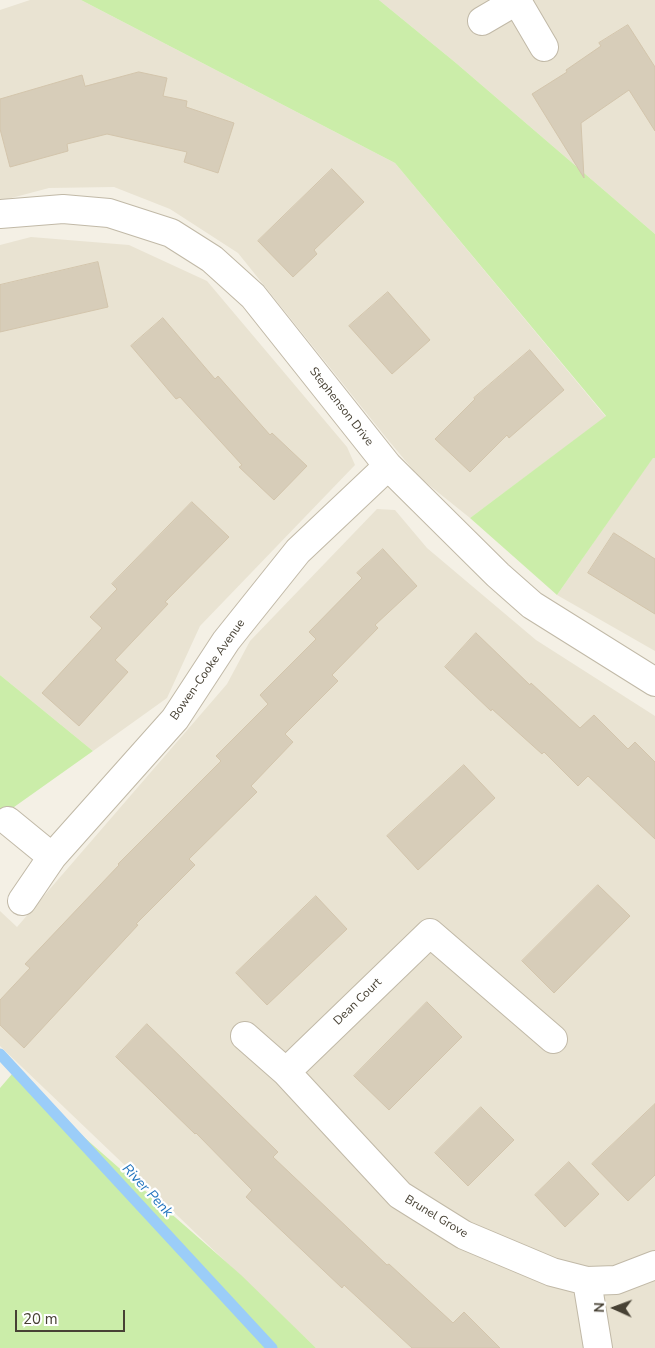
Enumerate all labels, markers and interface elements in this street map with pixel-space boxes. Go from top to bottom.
street label: Stephenson Drive [306,365,376,449]
street label: Bowen-Cooke Avenue [168,617,248,723]
street label: Dean Court [331,975,385,1029]
water label: River Penk [118,1161,176,1221]
street label: Brunel Grove [402,1193,470,1241]
north arrow [590,1283,640,1333]
scale bar [18,1300,128,1332]
text: N [590,1302,609,1313]
text: 20 m [23,1309,58,1329]

